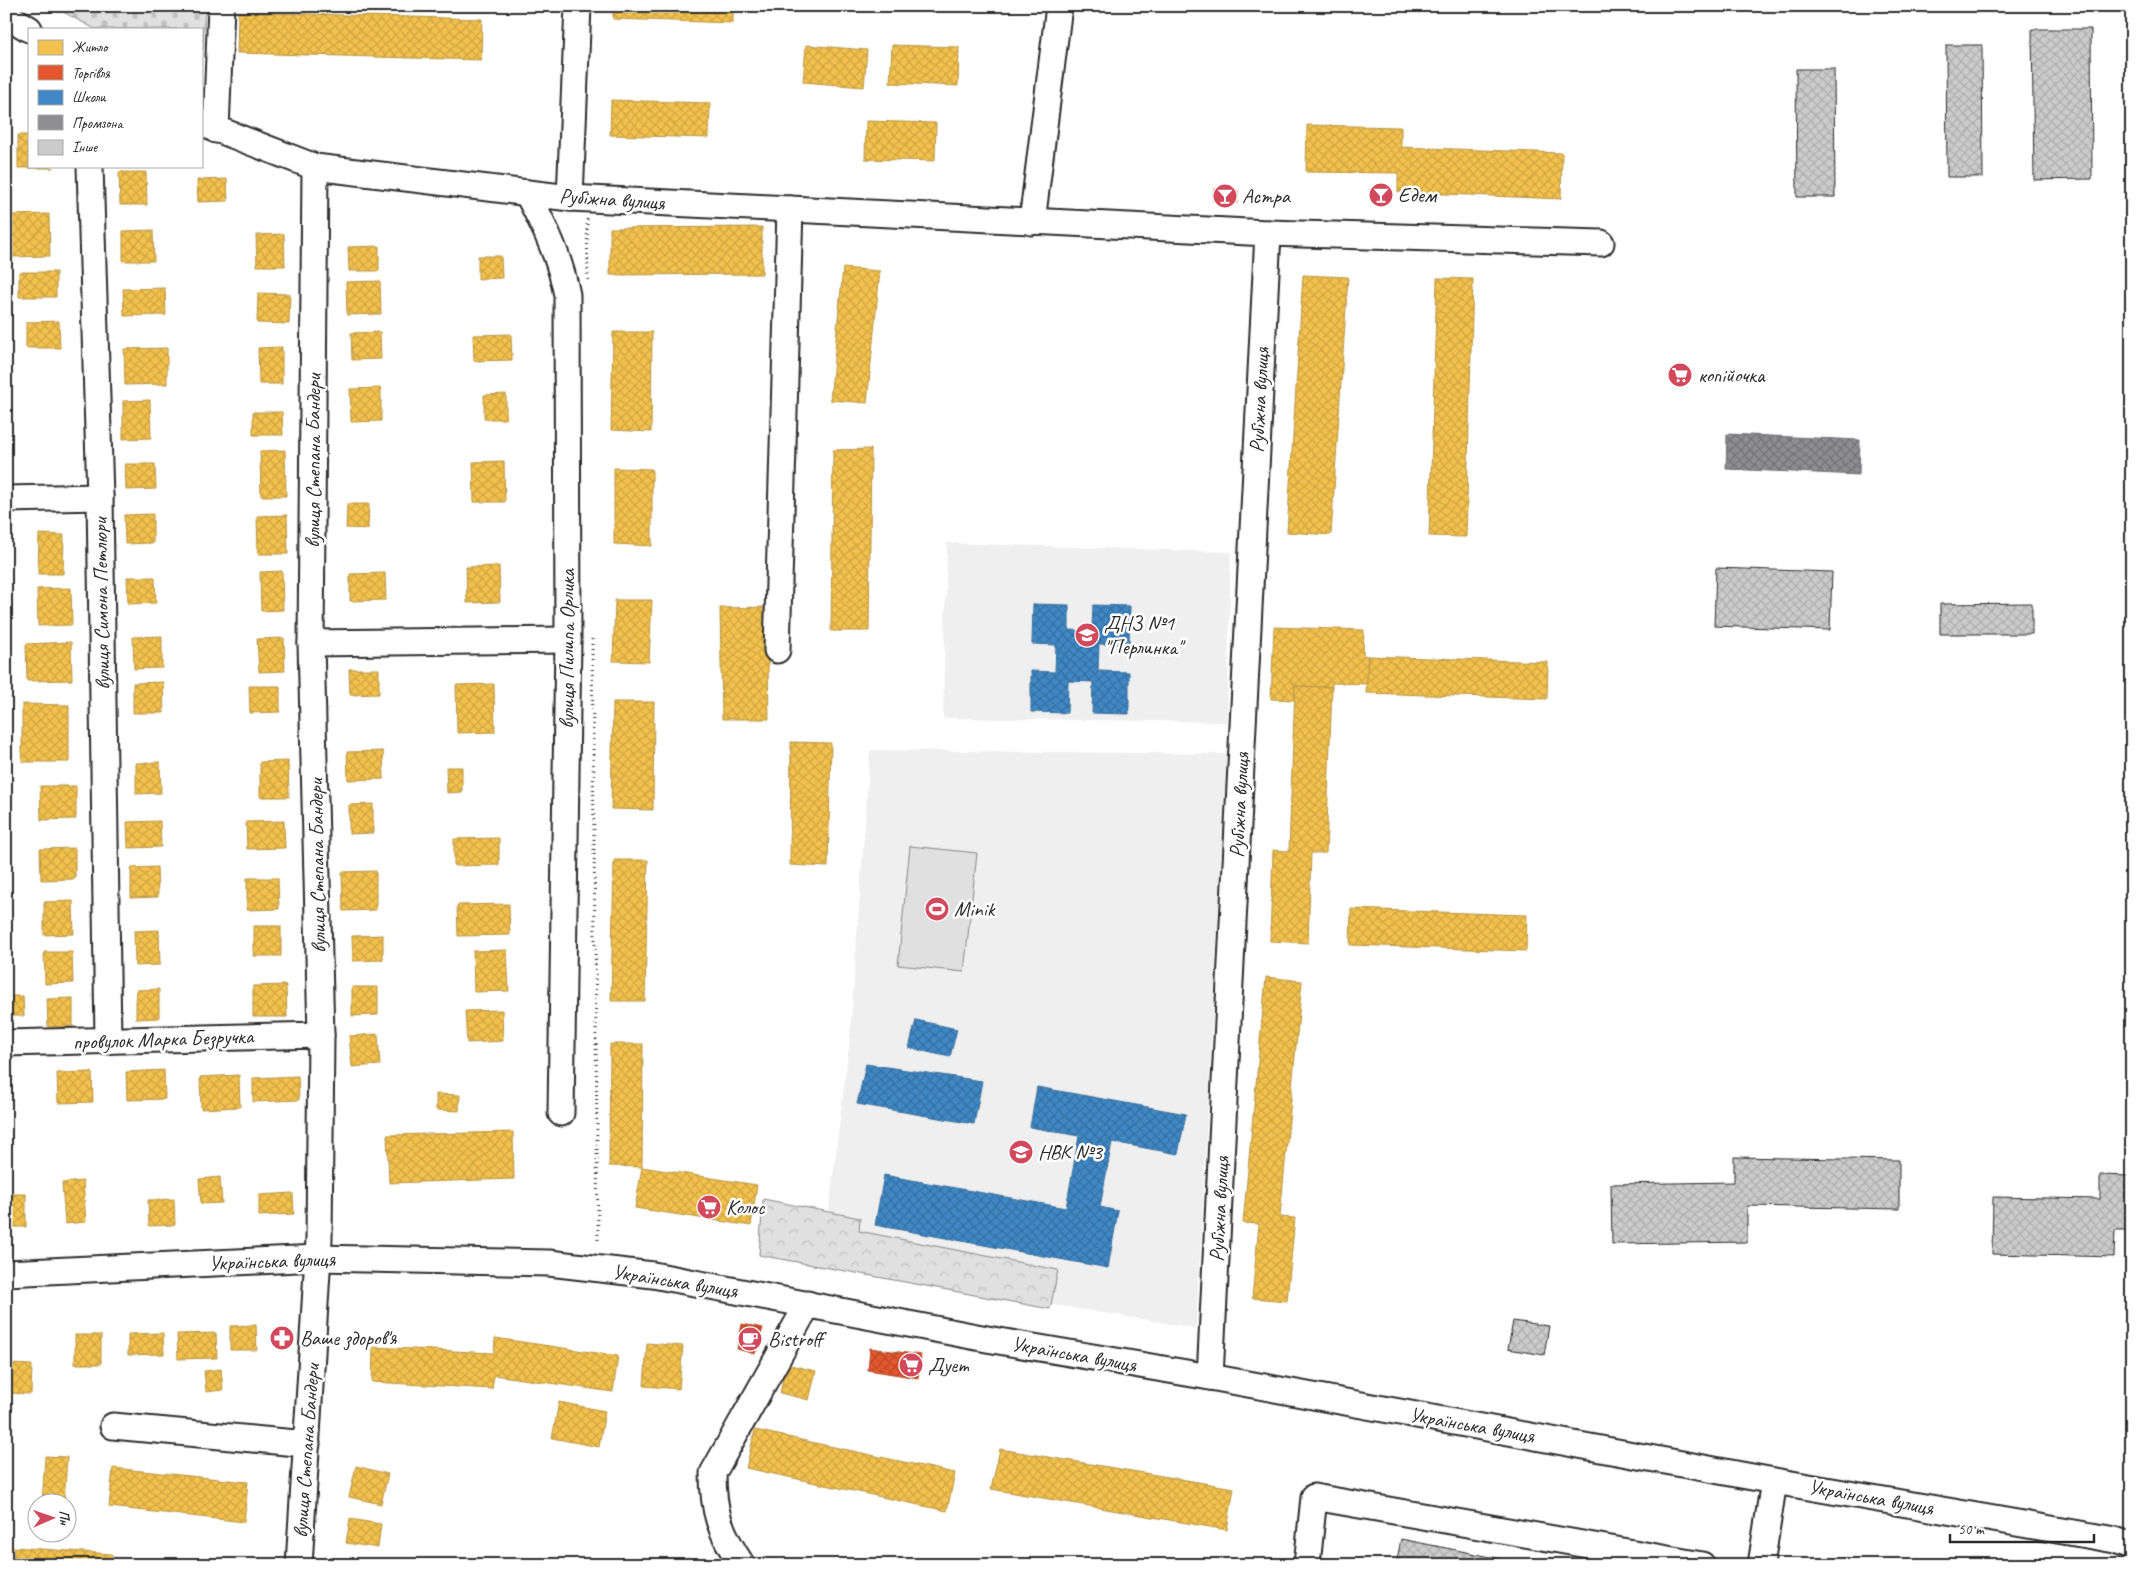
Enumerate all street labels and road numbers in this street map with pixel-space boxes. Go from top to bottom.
street label: Рубіжна вулиця [558,182,667,216]
street label: Рубіжна вулиця [1243,345,1275,453]
street label: вулиця Степана Бандери [300,371,326,548]
street label: вулиця Симона Петлюри [86,515,115,690]
street label: вулиця Пилипа Орлика [554,568,580,729]
street label: Рубіжна вулиця [1223,750,1255,858]
street label: вулиця Степана Бандери [302,776,332,953]
street label: провулок Марка Безручка [72,1023,255,1055]
street label: Рубіжна вулиця [1203,1154,1235,1262]
street label: Українська вулиця [208,1246,337,1276]
street label: Українська вулиця [611,1258,741,1304]
street label: Українська вулиця [1010,1330,1140,1378]
street label: вулиця Степана Бандери [287,1361,325,1539]
street label: Українська вулиця [1408,1401,1538,1449]
street label: Українська вулиця [1807,1473,1937,1521]

